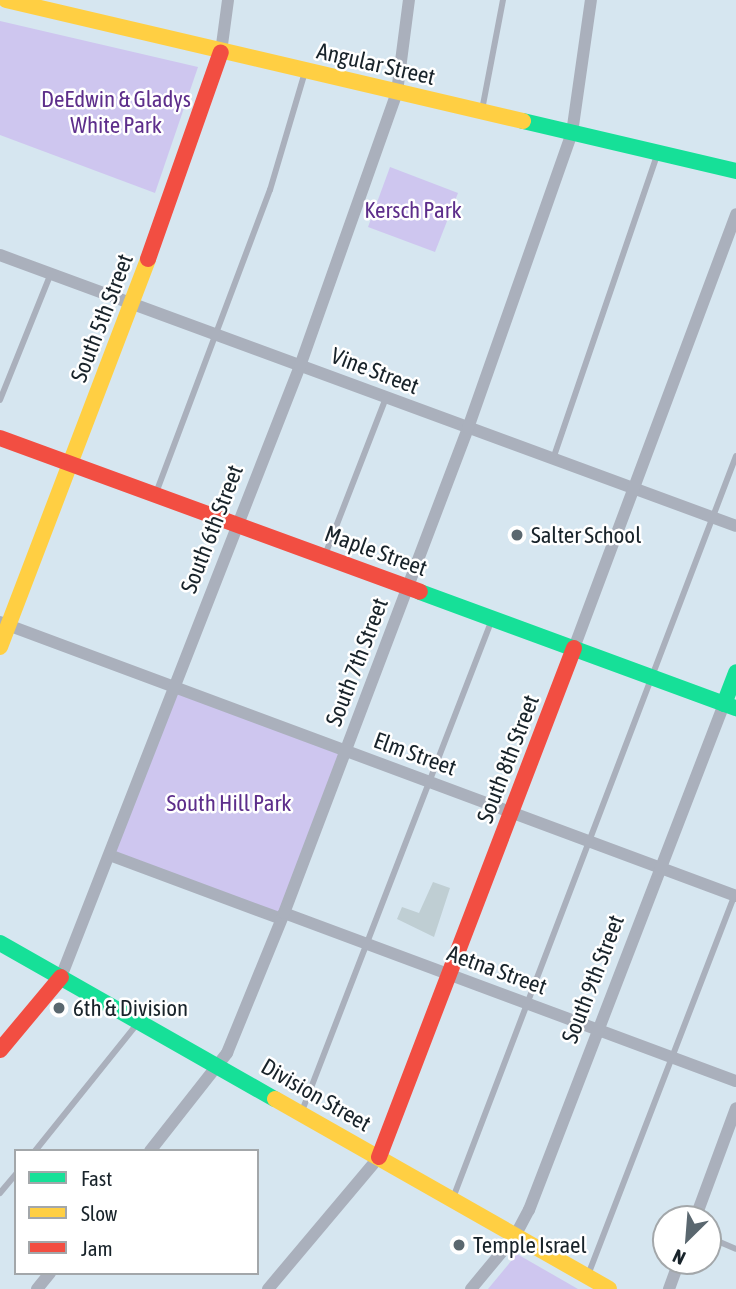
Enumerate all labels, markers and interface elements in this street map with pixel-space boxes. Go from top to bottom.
street label: Angular Street [314,37,438,91]
park label: DeEdwin & Gladys White Park [41,85,191,139]
park label: Kersch Park [364,196,462,224]
street label: South 5th Street [65,250,139,386]
street label: Vine Street [327,342,423,400]
street label: South 6th Street [175,461,249,597]
street label: Maple Street [321,520,431,582]
place label: Salter School [531,521,641,549]
marker: Salter School [509,527,525,543]
street label: South 7th Street [320,594,394,730]
street label: South 8th Street [471,691,545,827]
street label: Elm Street [370,726,460,782]
park label: South Hill Park [167,789,291,817]
street label: South 9th Street [556,911,630,1047]
street label: Aetna Street [444,939,550,1001]
place label: 6th & Division [73,994,188,1022]
marker: 6th & Division [51,1000,67,1016]
street label: Division Street [256,1053,376,1137]
legend [14,1149,259,1275]
text: Fast [81,1166,112,1190]
text: Slow [81,1201,117,1225]
north arrow [652,1205,722,1275]
place label: Temple Israel [473,1231,587,1259]
text: Jam [81,1236,113,1260]
marker: Temple Israel [451,1237,467,1253]
text: N [669,1245,689,1270]

